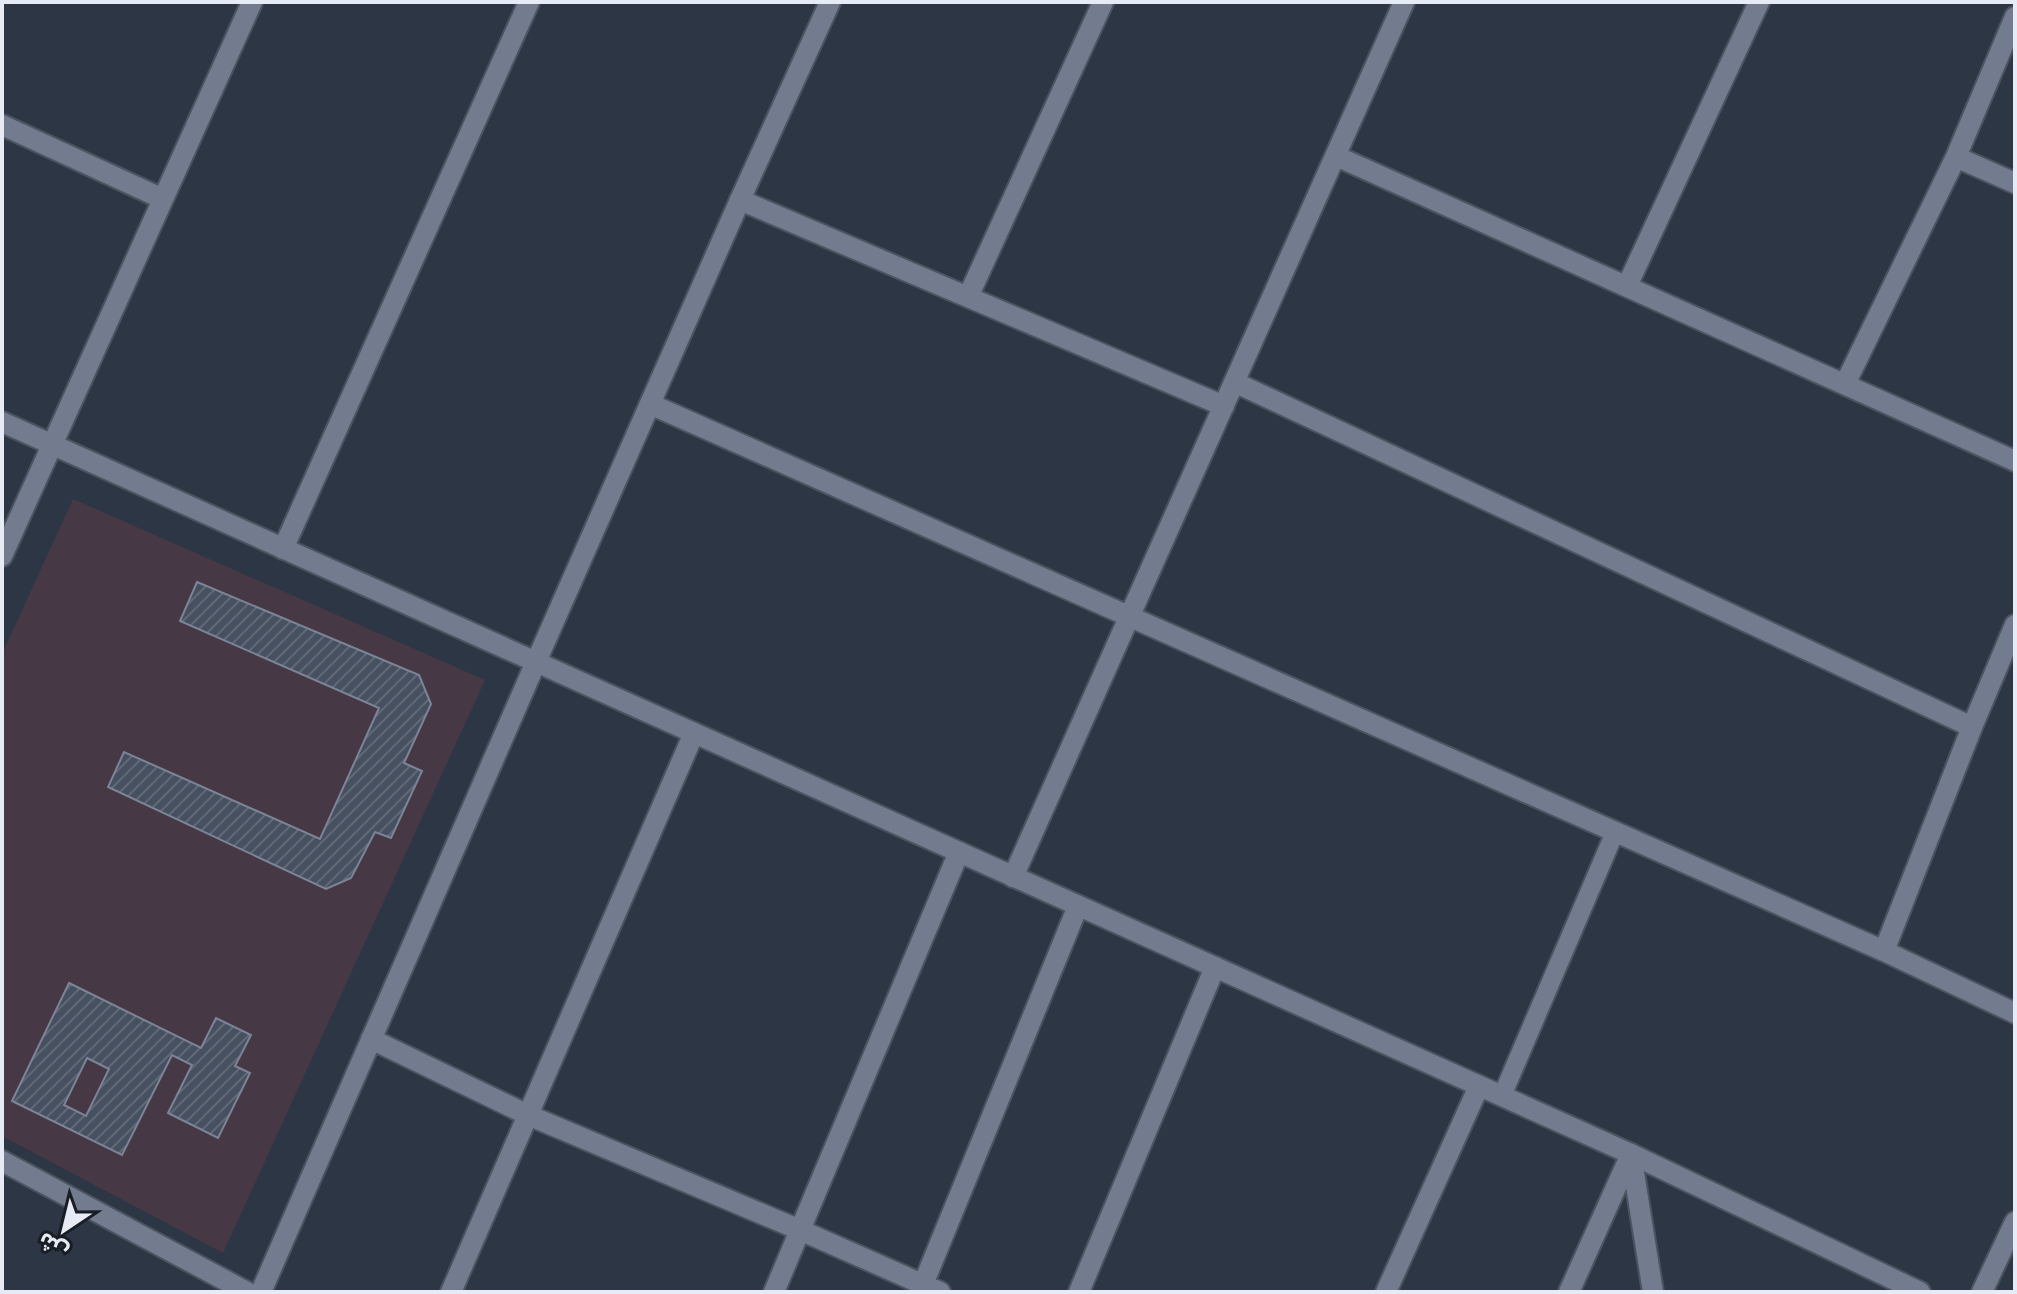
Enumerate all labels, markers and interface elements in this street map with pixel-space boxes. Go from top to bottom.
north arrow [24,1190,104,1270]
text: ش [32,1226,73,1266]

